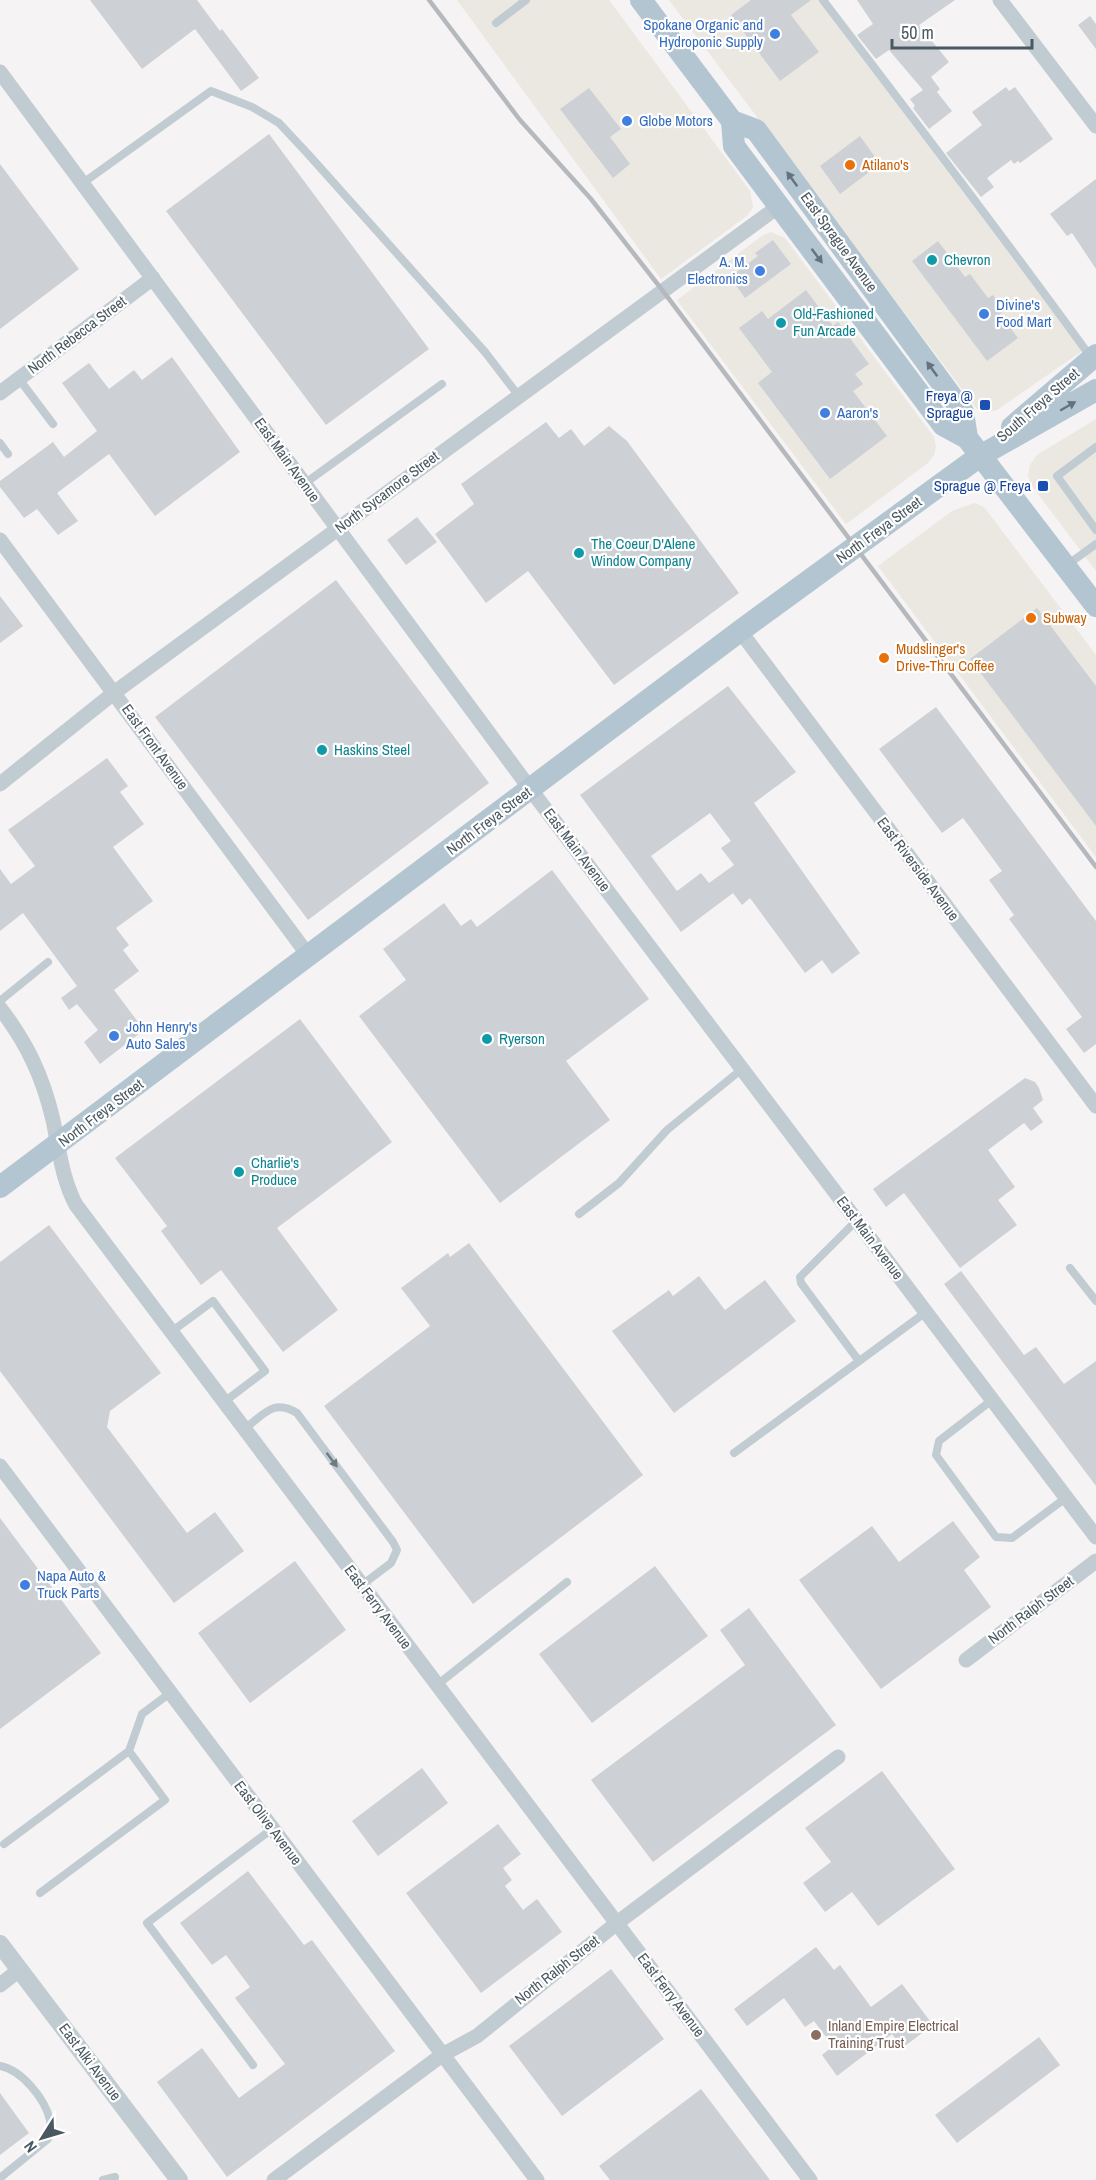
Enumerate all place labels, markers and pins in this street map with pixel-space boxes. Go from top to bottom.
place label: Spokane Organic and Hydroponic Supply [643,14,764,52]
marker: Spokane Organic and Hydroponic Supply [768,27,782,41]
place label: Globe Motors [639,110,713,131]
marker: Globe Motors [620,114,634,128]
place label: Atilano's [861,154,909,175]
marker: Atilano's [843,158,857,172]
place label: Chevron [944,249,991,270]
place label: A. M. Electronics [687,251,748,289]
marker: Chevron [925,253,939,267]
marker: A. M. Electronics [753,264,767,278]
place label: Divine's Food Mart [996,294,1052,332]
place label: Old-Fashioned Fun Arcade [793,303,874,341]
marker: Divine's Food Mart [977,307,991,321]
marker: Old-Fashioned Fun Arcade [774,316,788,330]
place label: Freya @ Sprague [926,385,973,423]
marker: Freya @ Sprague [978,398,992,412]
place label: Aaron's [836,402,878,423]
marker: Aaron's [818,406,832,420]
place label: Sprague @ Freya [934,475,1031,496]
marker: Sprague @ Freya [1036,479,1050,493]
place label: The Coeur D'Alene Window Company [591,533,695,571]
marker: The Coeur D'Alene Window Company [572,546,586,560]
place label: Subway [1043,607,1088,628]
marker: Subway [1024,611,1038,625]
place label: Mudslinger's Drive-Thru Coffee [896,638,994,676]
marker: Mudslinger's Drive-Thru Coffee [877,651,891,665]
place label: Haskins Steel [334,739,410,760]
marker: Haskins Steel [315,743,329,757]
place label: John Henry's Auto Sales [125,1016,197,1054]
place label: Ryerson [499,1028,545,1049]
marker: John Henry's Auto Sales [107,1029,121,1043]
marker: Ryerson [480,1032,494,1046]
place label: Charlie's Produce [251,1152,299,1190]
marker: Charlie's Produce [232,1165,246,1179]
place label: Napa Auto & Truck Parts [37,1565,107,1603]
marker: Napa Auto & Truck Parts [18,1578,32,1592]
place label: Inland Empire Electrical Training Trust [828,2015,959,2053]
marker: Inland Empire Electrical Training Trust [809,2028,823,2042]

